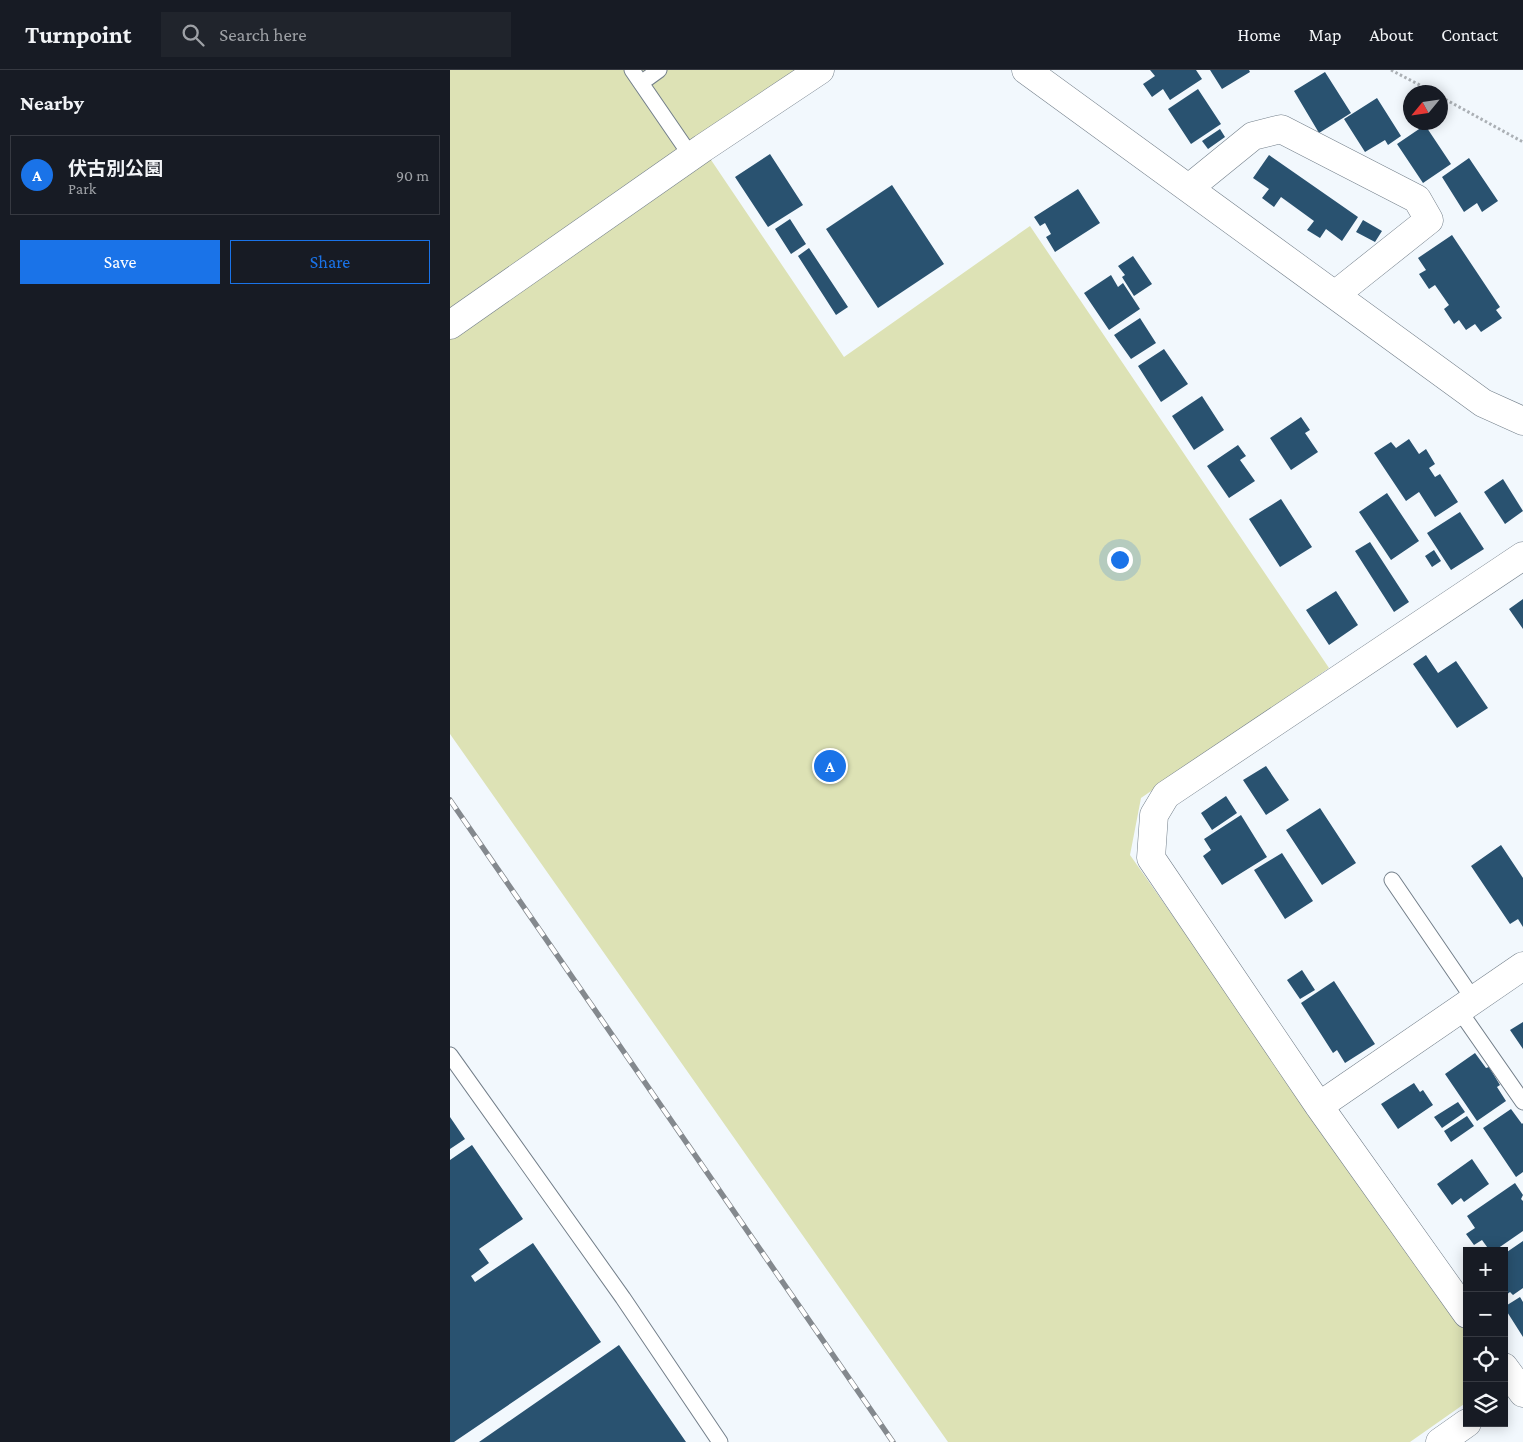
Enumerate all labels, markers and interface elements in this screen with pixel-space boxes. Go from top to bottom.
search box [161,12,511,57]
text: Turnpoint [25,21,131,48]
icon: search [179,21,207,49]
text: Search here [219,24,307,45]
text: Home [1238,25,1281,45]
text: Map [1309,25,1341,45]
text: About [1369,25,1413,45]
text: Contact [1441,25,1498,45]
north arrow [1403,85,1448,130]
text: Nearby [20,91,84,115]
text: 伏古別公園 [68,158,163,179]
text: A [32,167,42,184]
text: 90 m [396,167,429,184]
text: Park [68,180,96,197]
button: Save [20,240,220,284]
button: Share [230,240,430,284]
your location [1107,547,1133,573]
pin: A [814,747,846,785]
map controls [1463,1247,1508,1427]
button: + [1463,1247,1508,1292]
button: − [1463,1292,1508,1337]
button: locate [1463,1337,1508,1382]
button: layers [1463,1382,1508,1427]

